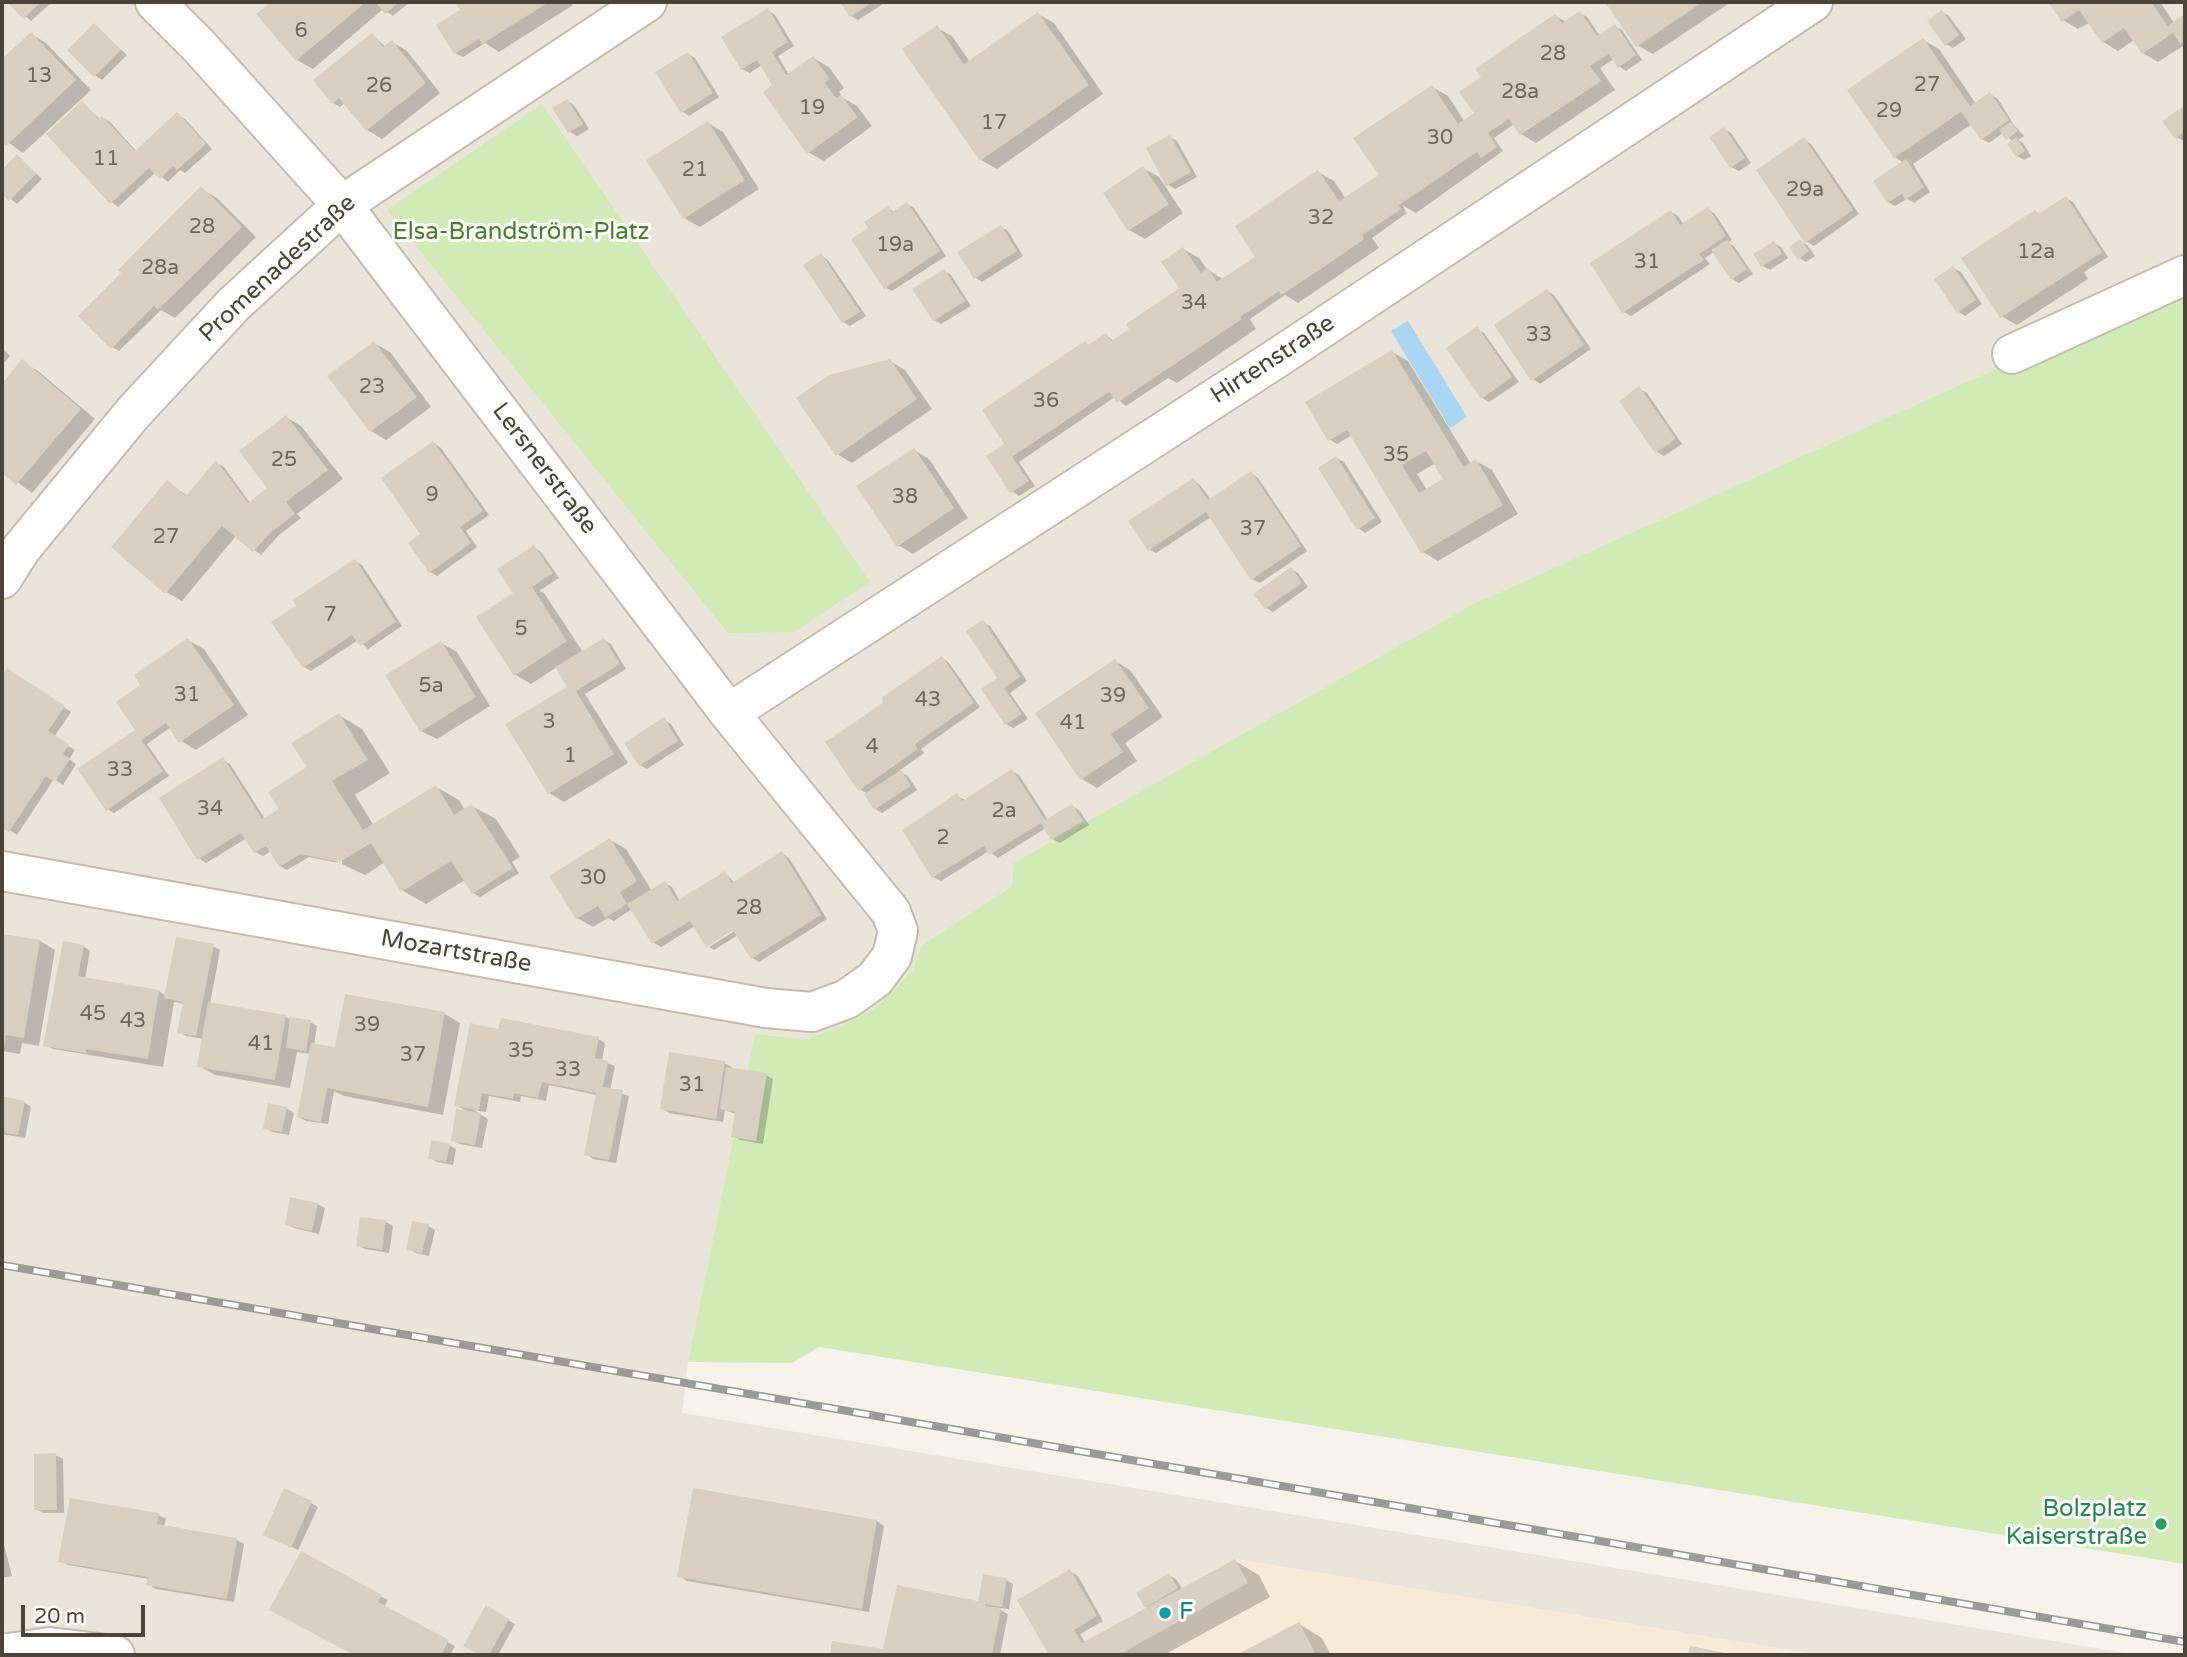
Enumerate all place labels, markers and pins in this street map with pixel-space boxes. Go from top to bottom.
place label: Bolzplatz Kaiserstraße [2006,1496,2147,1552]
marker: Bolzplatz Kaiserstraße [2153,1516,2169,1532]
place label: F [1179,1599,1194,1627]
marker: F [1157,1605,1173,1621]

